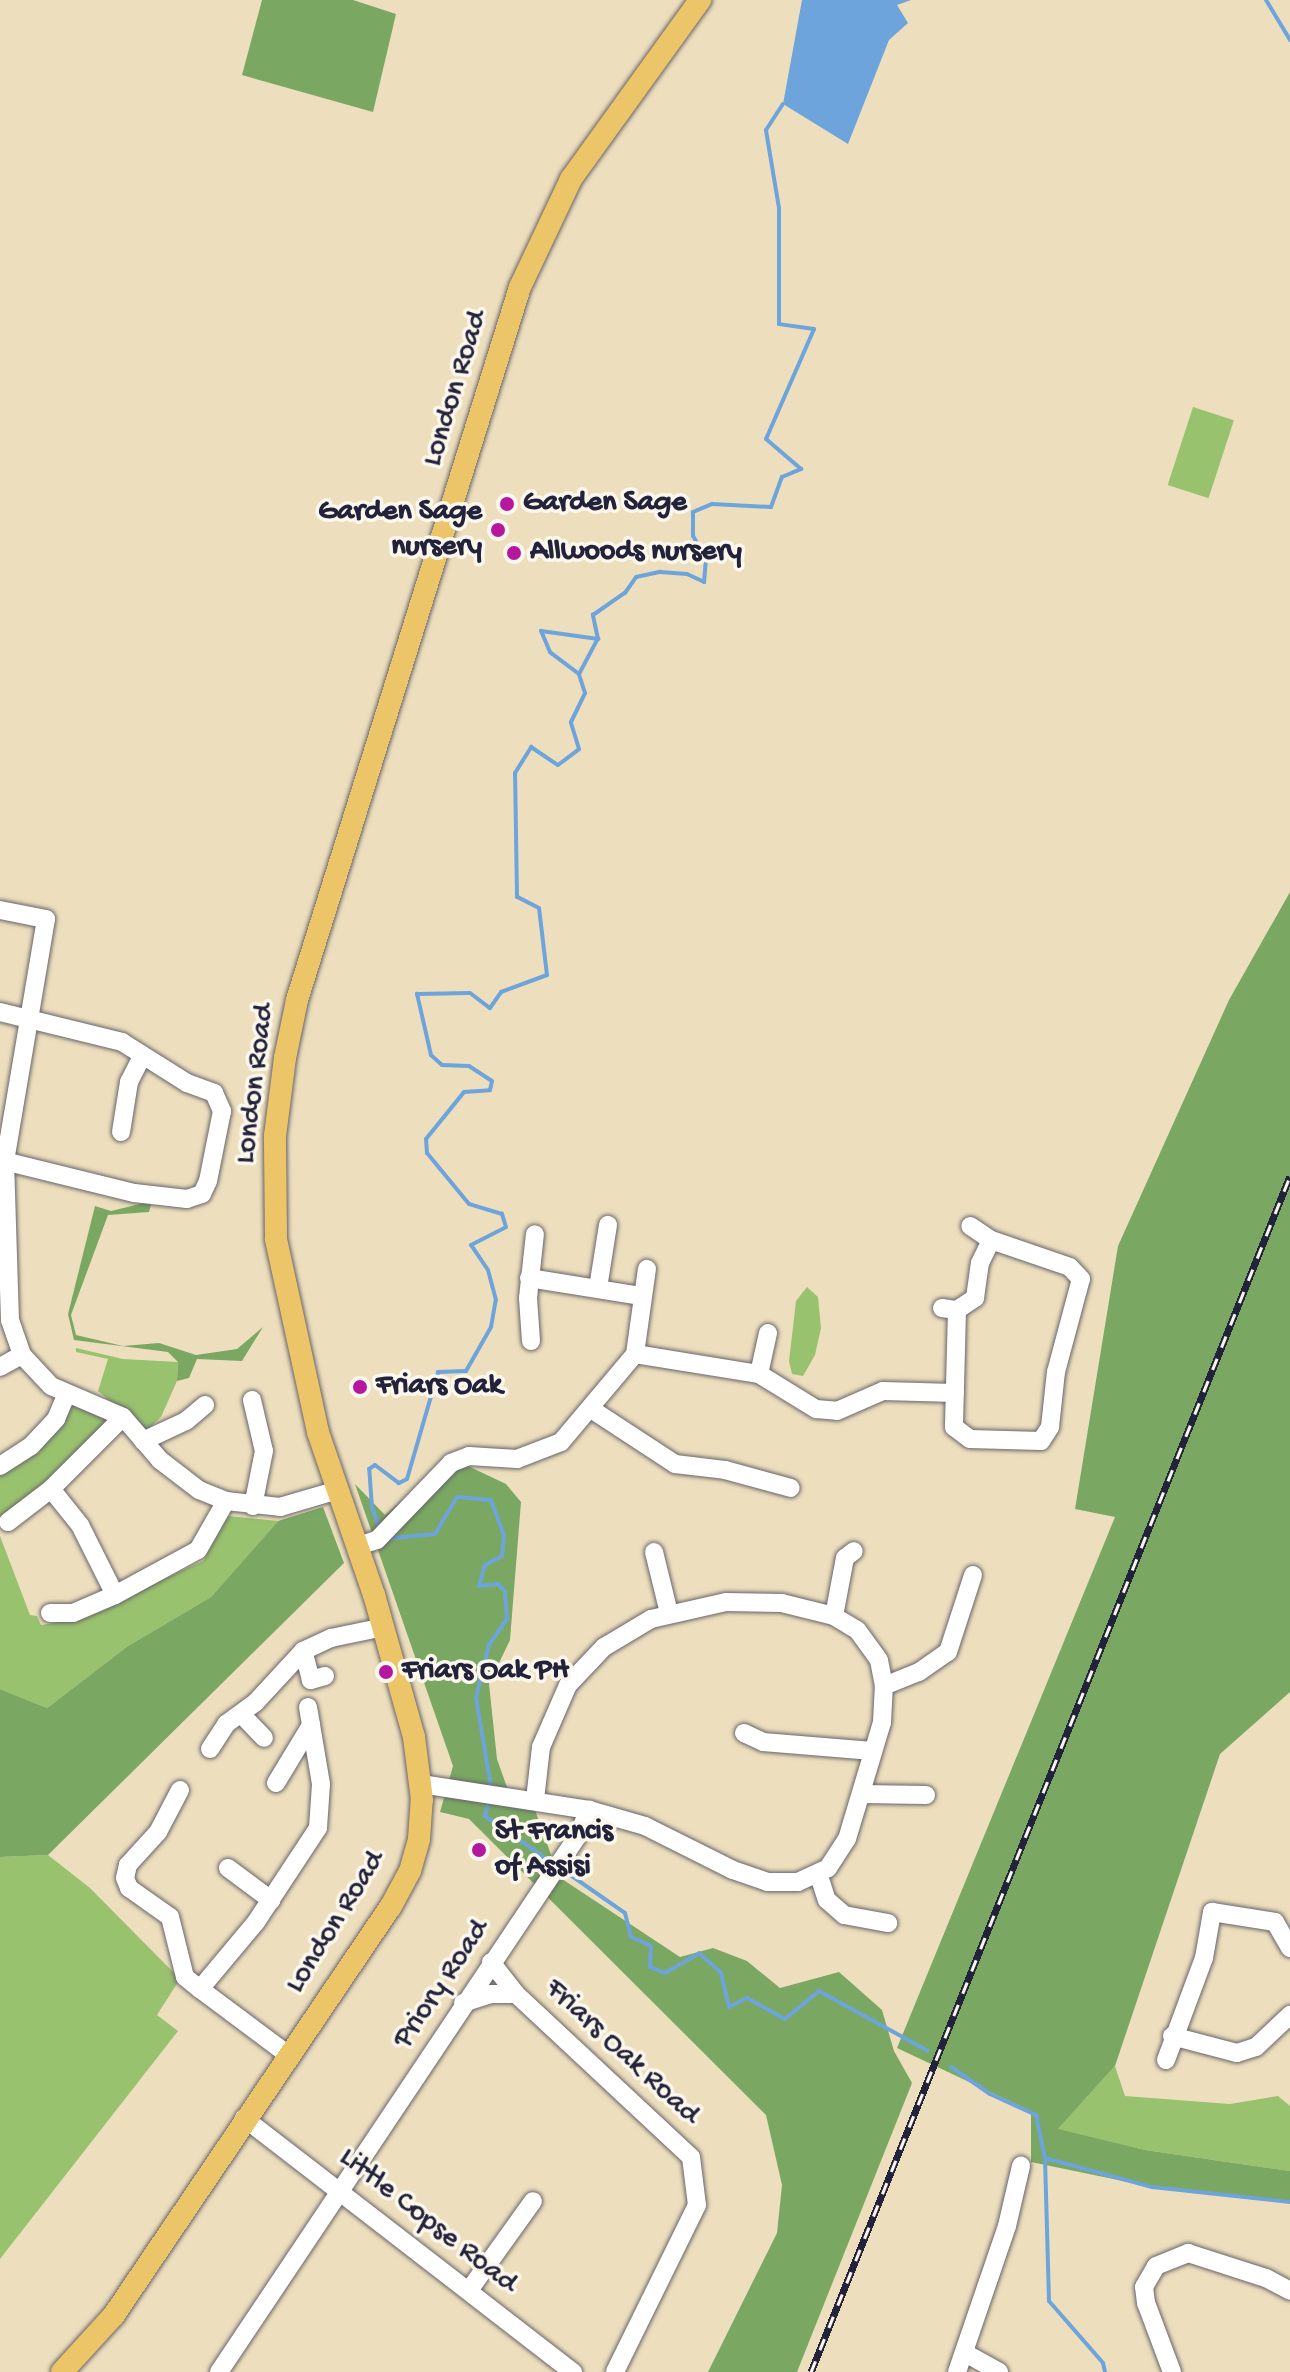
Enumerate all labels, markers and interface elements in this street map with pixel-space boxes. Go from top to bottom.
street label: London Road [416,307,498,471]
place label: Garden Sage [523,486,687,522]
place label: Garden Sage nursery [318,495,482,566]
marker: Garden Sage [498,495,516,513]
marker: Garden Sage nursery [489,521,507,539]
place label: Allwoods nursery [530,535,742,571]
marker: Allwoods nursery [505,544,523,562]
street label: London Road [229,1002,285,1166]
place label: Friars Oak [376,1369,502,1405]
marker: Friars Oak [351,1378,369,1396]
place label: Friars Oak PH [402,1654,569,1690]
marker: Friars Oak PH [377,1663,395,1681]
place label: St Francis of Assisi [495,1815,613,1886]
marker: St Francis of Assisi [470,1841,488,1859]
street label: London Road [279,1845,395,2001]
street label: Priory Road [387,1914,499,2056]
street label: Friars Oak Road [536,1972,706,2134]
street label: Little Copse Road [330,2141,524,2303]

